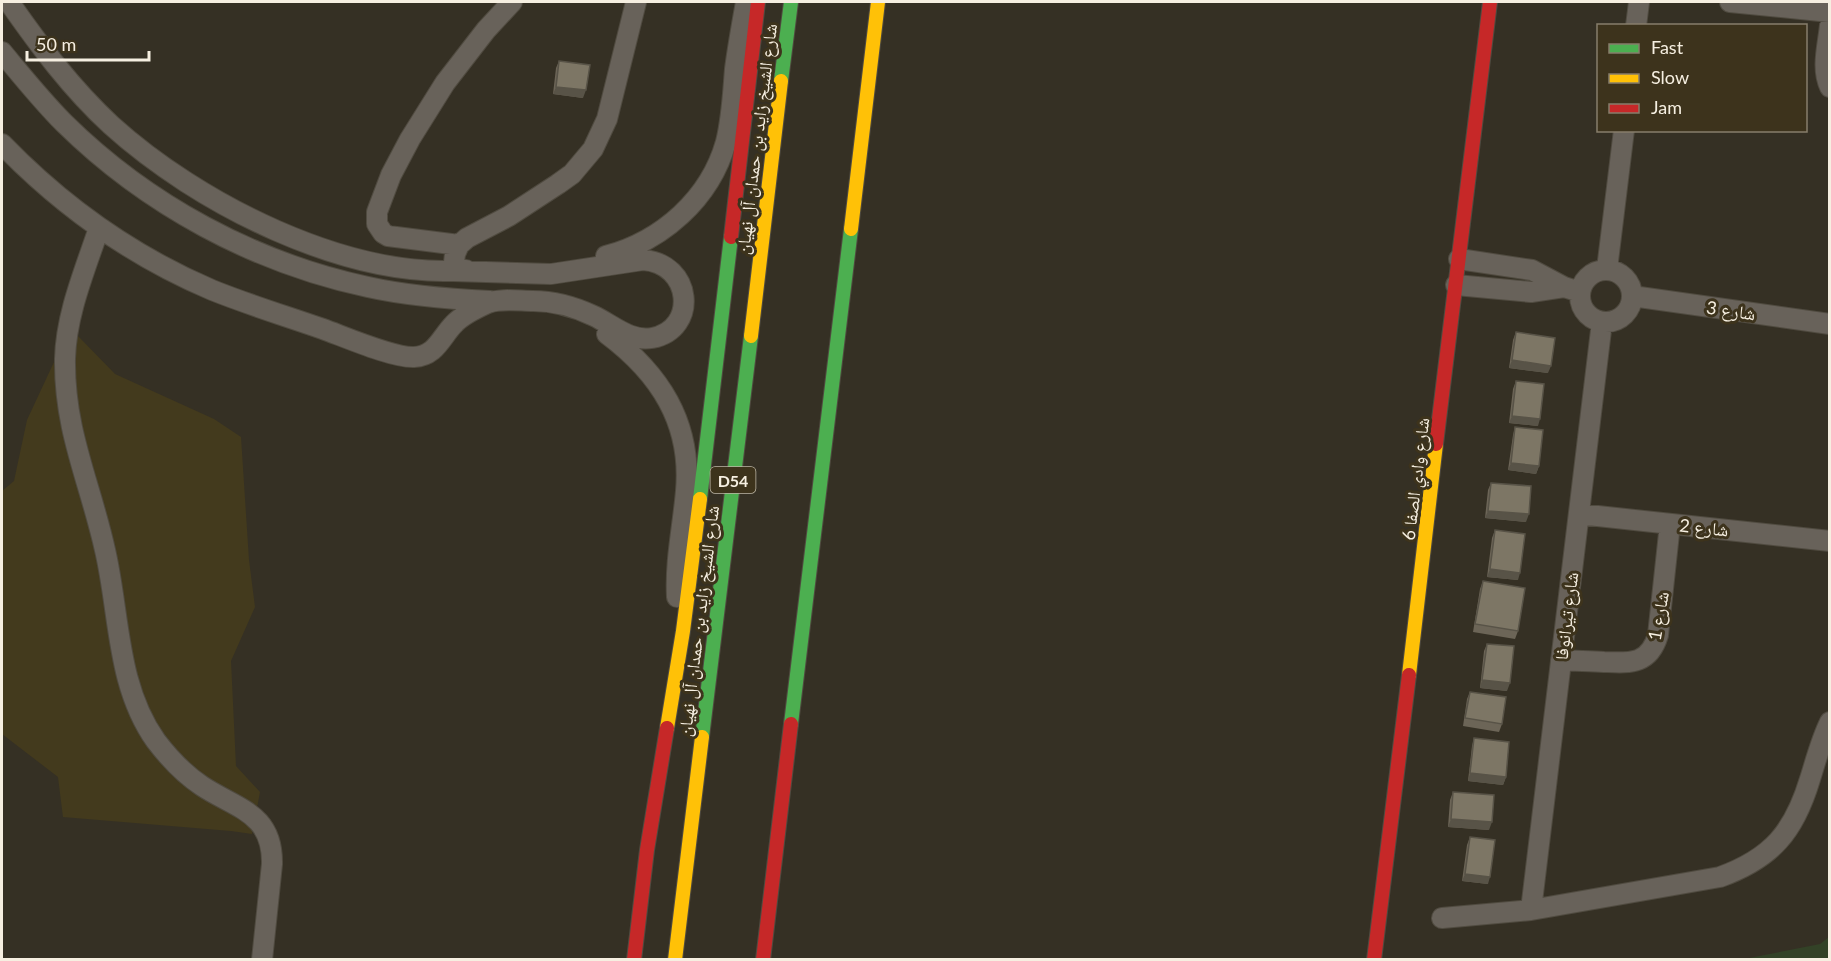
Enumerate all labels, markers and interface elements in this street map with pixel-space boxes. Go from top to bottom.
street label: شارع الشيخ زايد بن حمدان آل نهيان [731,22,783,256]
scale bar [27,24,148,62]
legend [1597,24,1807,132]
text: 50 m [36,33,76,55]
text: Fast [1651,36,1684,58]
text: Slow [1651,66,1689,88]
text: Jam [1651,96,1682,118]
street label: شارع 3 [1705,296,1757,325]
street label: شارع وادي الصفا 6 [1397,416,1438,542]
road number: D54 [710,467,756,493]
street label: شارع الشيخ زايد بن حمدان آل نهيان [673,504,725,738]
street label: شارع 2 [1678,513,1730,542]
street label: شارع تيرانوفا [1550,571,1583,661]
street label: شارع 1 [1643,590,1674,642]

